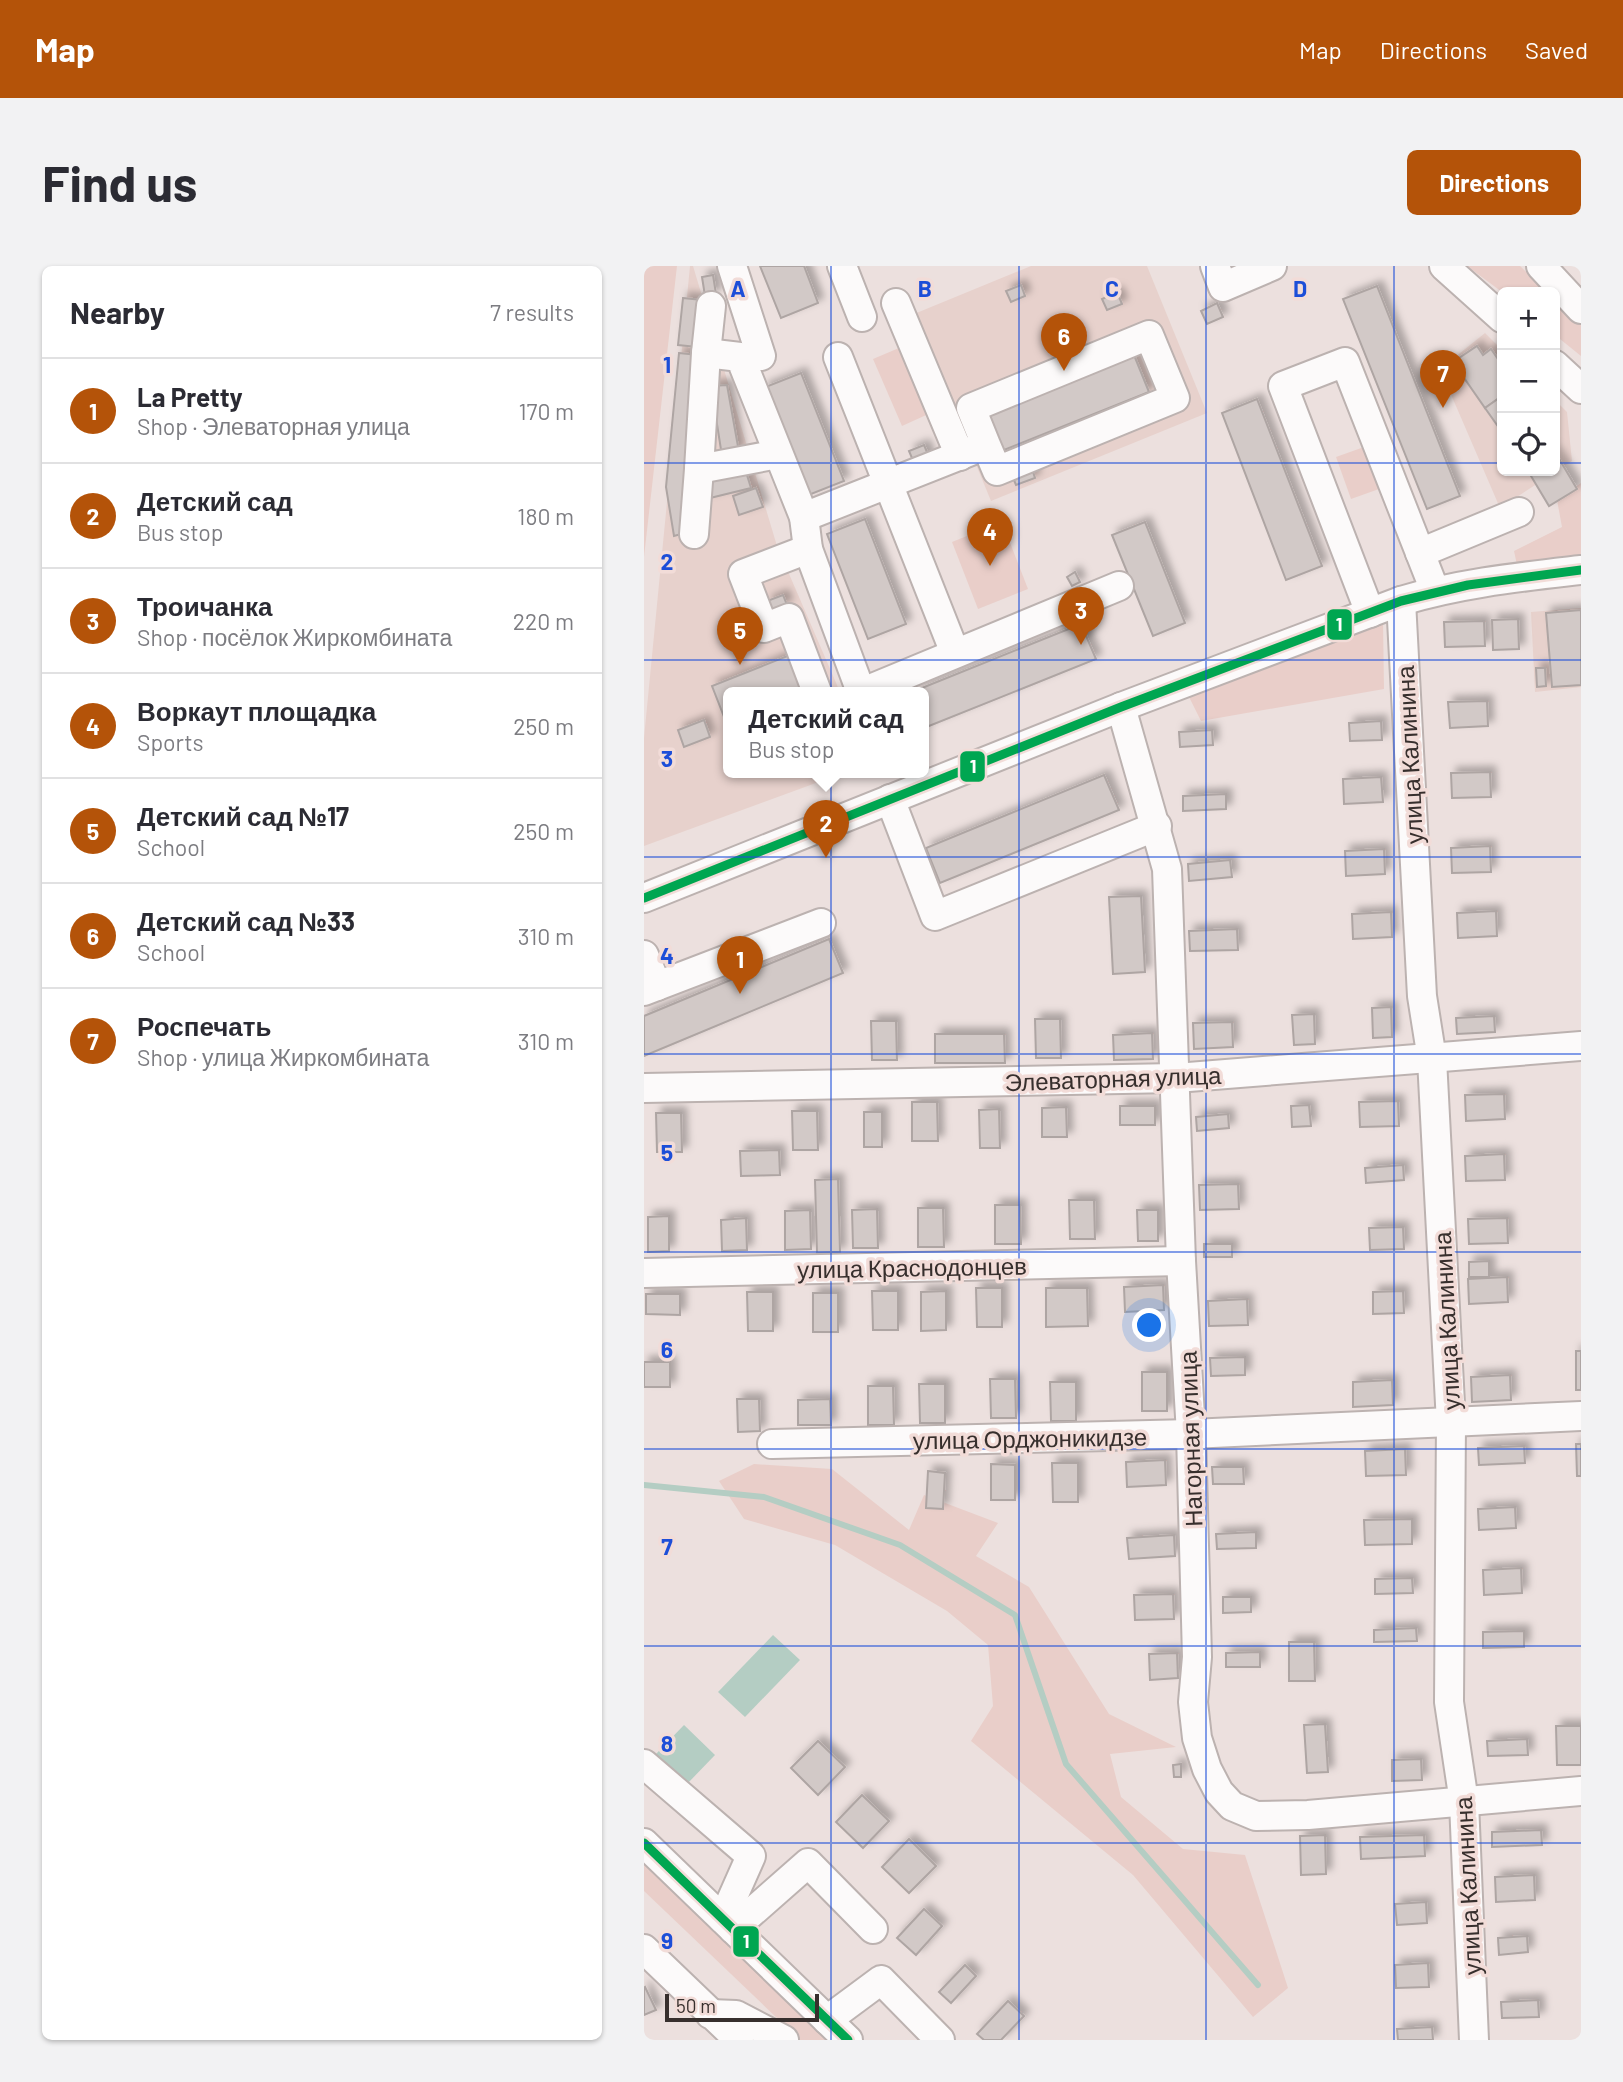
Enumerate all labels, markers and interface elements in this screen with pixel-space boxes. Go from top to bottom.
text: Map [35,29,95,69]
text: Map [1299,35,1342,64]
text: Directions [1380,35,1487,64]
text: Saved [1525,35,1588,64]
button: Directions [1407,150,1581,215]
text: Find us [42,153,197,212]
text: A [730,274,746,302]
text: B [918,274,932,302]
text: C [1105,274,1119,302]
text: D [1293,274,1307,302]
map controls [1497,287,1560,476]
button: + [1497,287,1560,350]
text: Nearby [70,294,165,330]
text: 7 results [490,298,574,326]
pin: 6 [1041,313,1087,371]
text: 1 [663,350,671,378]
pin: 7 [1420,350,1466,408]
button: − [1497,350,1560,413]
text: La Pretty [137,381,243,412]
text: 1 [89,397,97,425]
text: 170 m [518,397,574,425]
text: Shop · Элеваторная улица [137,412,410,440]
button: locate [1497,413,1560,476]
text: Детский сад [137,485,293,516]
text: 2 [87,502,99,530]
text: 180 m [517,502,574,530]
pin: 4 [967,508,1013,566]
text: Bus stop [137,518,223,546]
text: 2 [661,547,673,575]
pin: 3 [1058,587,1104,645]
text: Троичанка [137,590,272,621]
text: 3 [87,607,99,635]
text: 220 m [513,607,574,635]
pin: 5 [717,607,763,665]
line badge: 1 [1326,608,1353,641]
text: 1 [1336,612,1342,635]
text: Shop · посёлок Жиркомбината [137,623,452,651]
street label: улица Калинина [1390,664,1428,845]
popup [723,687,929,778]
text: Воркаут площадка [137,695,376,726]
text: Детский сад [748,702,904,733]
text: 4 [86,712,100,740]
text: 250 m [513,712,574,740]
text: Sports [137,728,204,756]
text: Bus stop [748,735,835,763]
text: 3 [661,744,673,772]
line badge: 1 [959,750,986,783]
text: 1 [970,754,976,777]
text: Детский сад №17 [137,800,349,831]
pin: 2 [803,800,849,858]
text: 5 [87,817,99,845]
text: 250 m [513,817,574,845]
text: School [137,833,205,861]
text: Детский сад №33 [137,905,355,936]
text: 6 [87,922,99,950]
text: 310 m [518,922,574,950]
pin: 1 [717,936,763,994]
text: School [137,938,205,966]
text: 4 [660,941,674,969]
text: Роспечать [137,1010,271,1041]
text: 7 [87,1027,99,1055]
text: 310 m [518,1027,574,1055]
text: Shop · улица Жиркомбината [137,1043,429,1071]
street label: Элеваторная улица [1004,1060,1223,1096]
text: 5 [661,1138,673,1166]
street label: улица Калинина [1427,1230,1465,1411]
street label: улица Краснодонцев [797,1250,1027,1284]
your location [1132,1308,1166,1342]
text: 6 [661,1335,673,1363]
street label: Нагорная улица [1172,1350,1208,1527]
street label: улица Орджоникидзе [913,1421,1147,1455]
text: 7 [661,1532,673,1560]
text: 8 [661,1729,673,1757]
street label: улица Калинина [1448,1795,1486,1976]
line badge: 1 [732,1925,760,1958]
text: 9 [661,1926,673,1954]
text: 1 [743,1929,749,1952]
scale bar [665,1991,819,2023]
text: 50 m [676,1994,716,2017]

